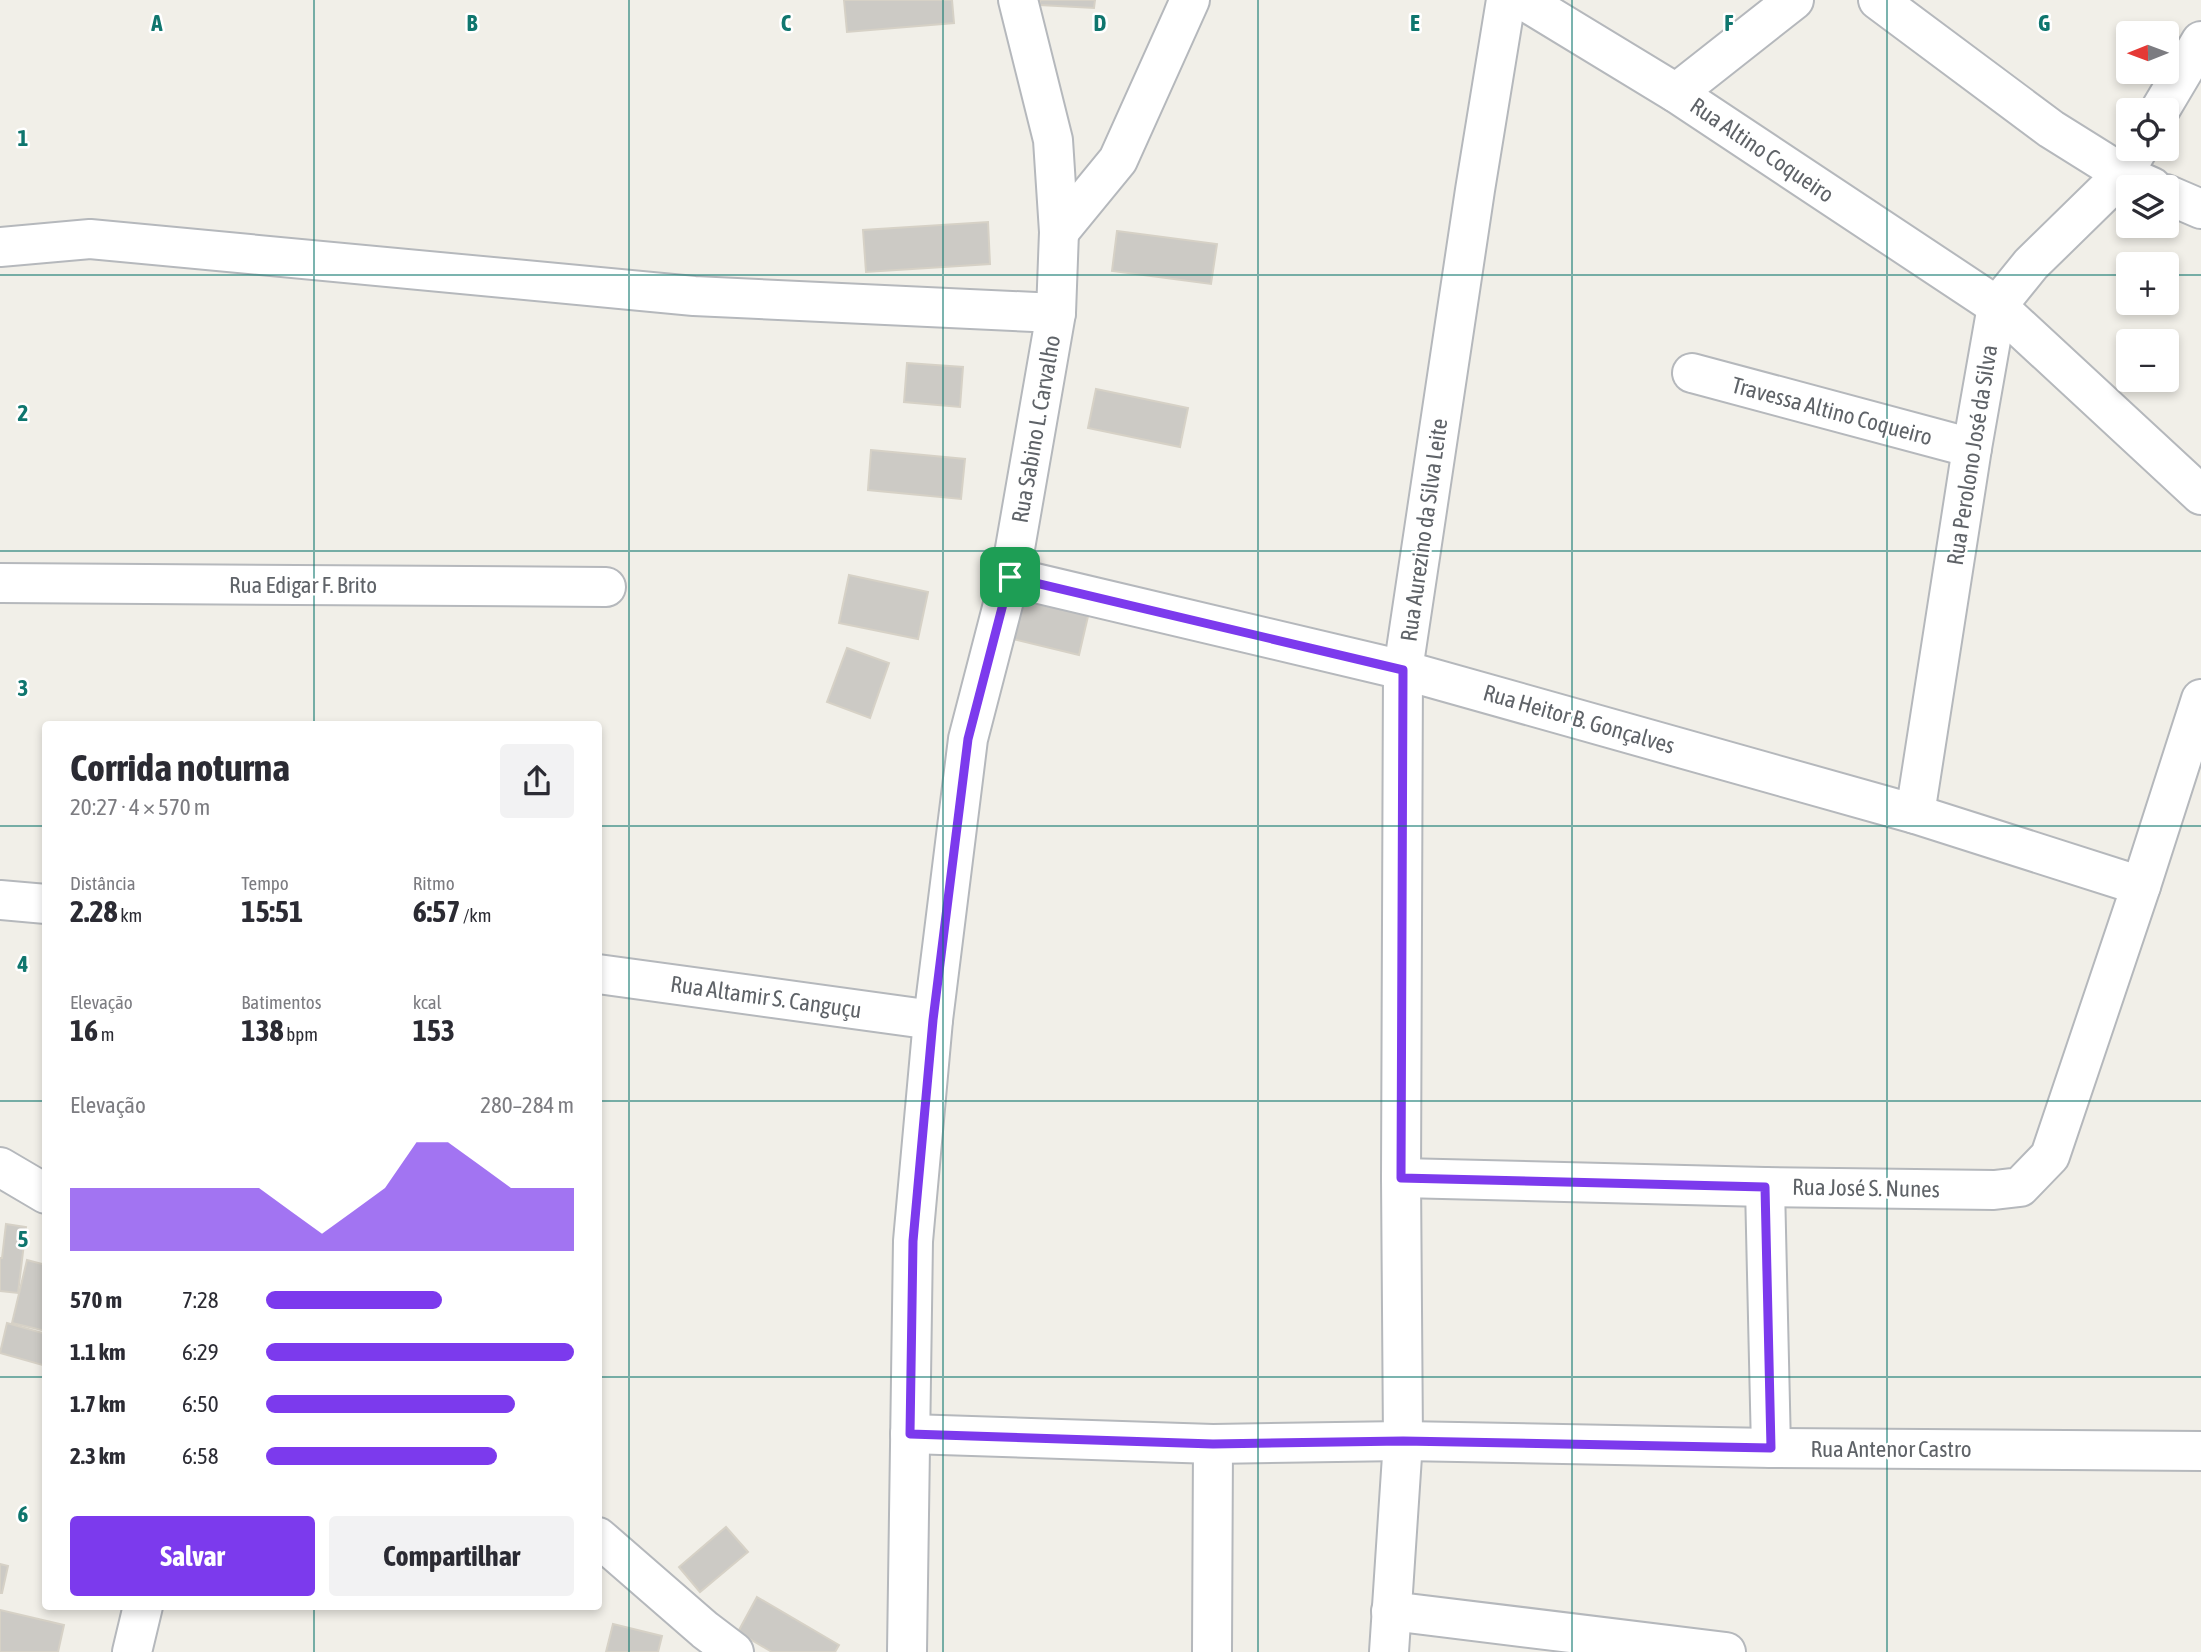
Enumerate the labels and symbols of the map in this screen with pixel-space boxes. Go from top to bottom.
text: A [150,10,163,36]
text: B [467,10,478,36]
text: C [781,10,792,36]
text: D [1094,10,1107,36]
text: E [1410,10,1420,36]
text: F [1724,10,1734,36]
text: G [2038,10,2050,36]
north arrow [2116,21,2179,84]
street label: Rua Altino Coqueiro [1685,92,1839,208]
text: 1 [18,125,29,151]
street label: Rua Sabino L. Carvalho [1007,333,1065,525]
street label: Rua Perolono José da Silva [1942,343,2002,567]
street label: Travessa Altino Coqueiro [1729,372,1935,450]
text: 2 [18,400,28,426]
street label: Rua Aurezino da Silva Leite [1395,417,1453,643]
pin [980,547,1040,607]
street label: Rua Edigar F. Brito [229,572,377,598]
text: 3 [18,675,28,701]
street label: Rua Heitor B. Gonçalves [1480,679,1678,759]
text: 4 [17,951,29,977]
street label: Rua Altamir S. Canguçu [669,971,863,1023]
street label: Rua José S. Nunes [1792,1174,1940,1202]
text: 5 [18,1226,29,1252]
street label: Rua Antenor Castro [1810,1436,1972,1462]
text: 6 [18,1501,29,1527]

